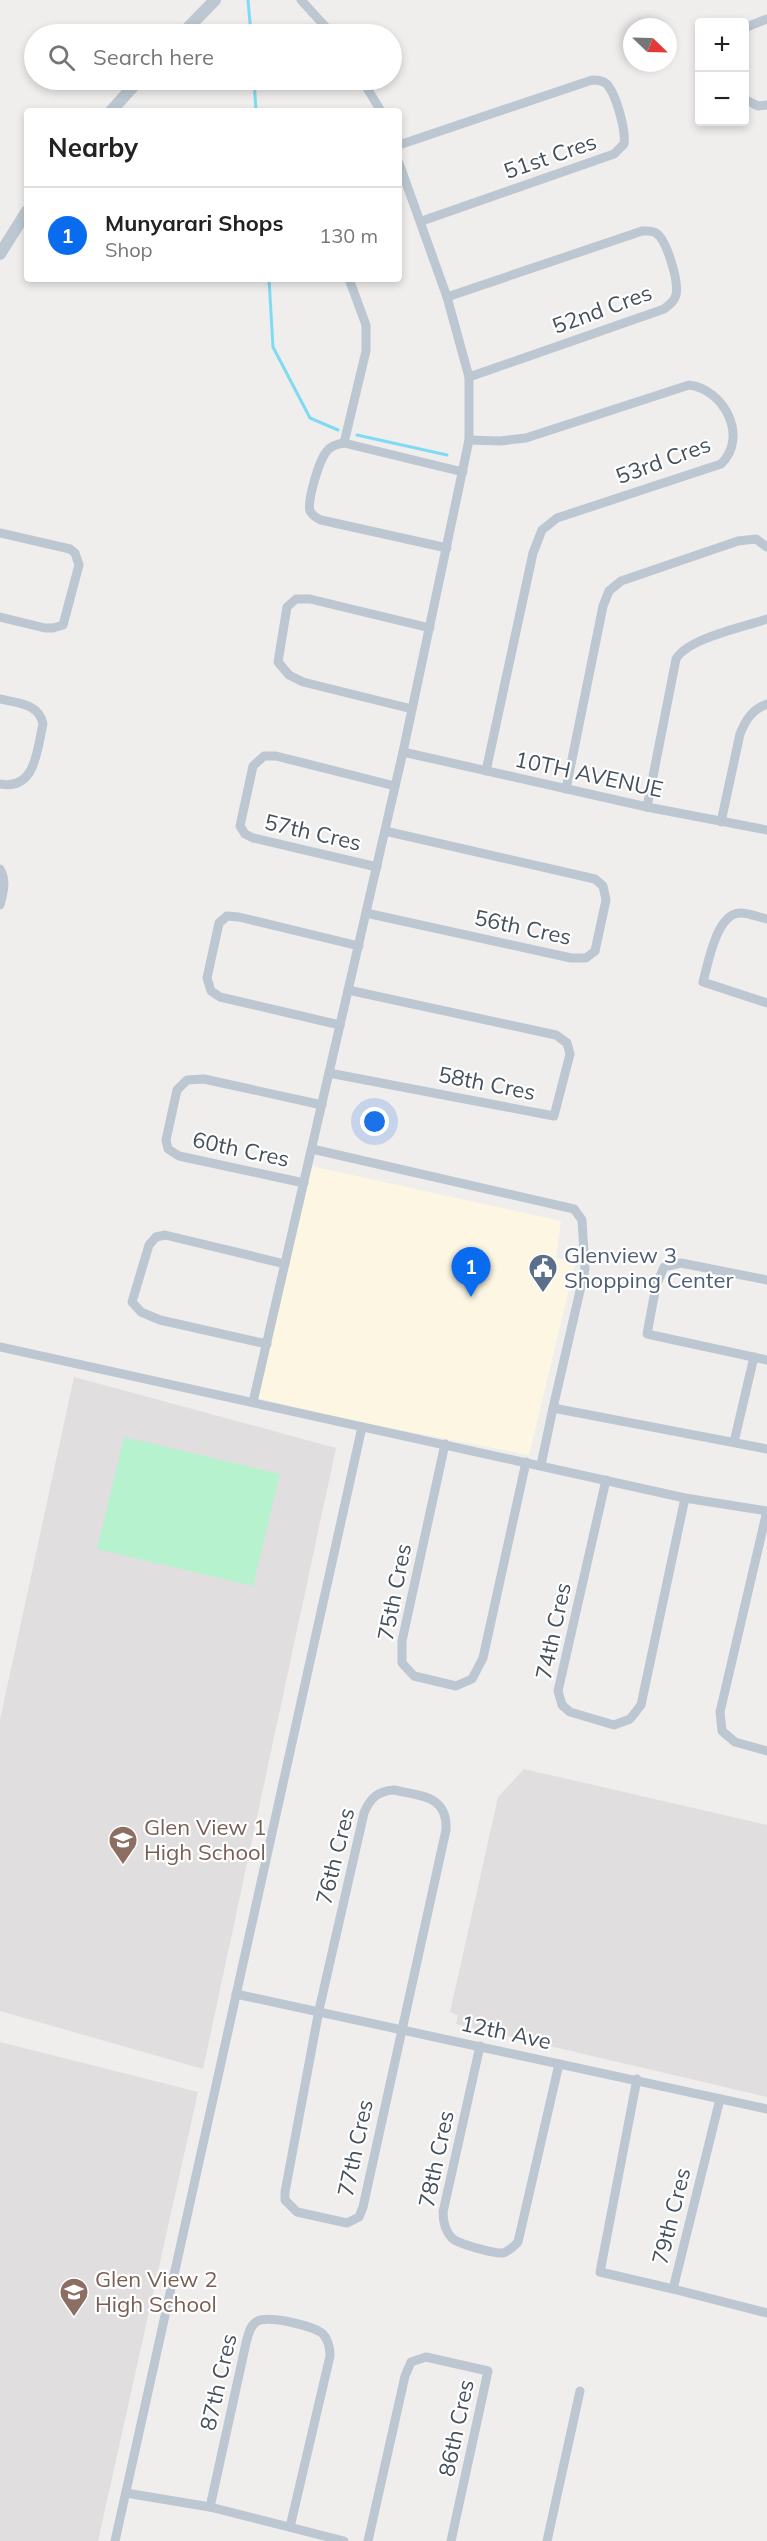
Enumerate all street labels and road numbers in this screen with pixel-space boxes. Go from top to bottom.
street label: 51st Cres [500,127,600,185]
street label: 52nd Cres [548,278,656,340]
street label: 53rd Cres [612,430,714,490]
street label: 10TH AVENUE [512,745,666,803]
street label: 57th Cres [262,807,364,857]
street label: 56th Cres [472,903,574,951]
street label: 58th Cres [436,1060,538,1106]
street label: 60th Cres [190,1125,292,1173]
street label: 75th Cres [371,1541,417,1643]
street label: 74th Cres [529,1580,577,1682]
street label: 76th Cres [309,1805,361,1907]
street label: 12th Ave [458,2009,554,2055]
street label: 77th Cres [331,2097,379,2199]
street label: 78th Cres [412,2108,460,2210]
street label: 79th Cres [645,2165,697,2267]
street label: 87th Cres [193,2331,243,2433]
street label: 86th Cres [432,2377,480,2479]

